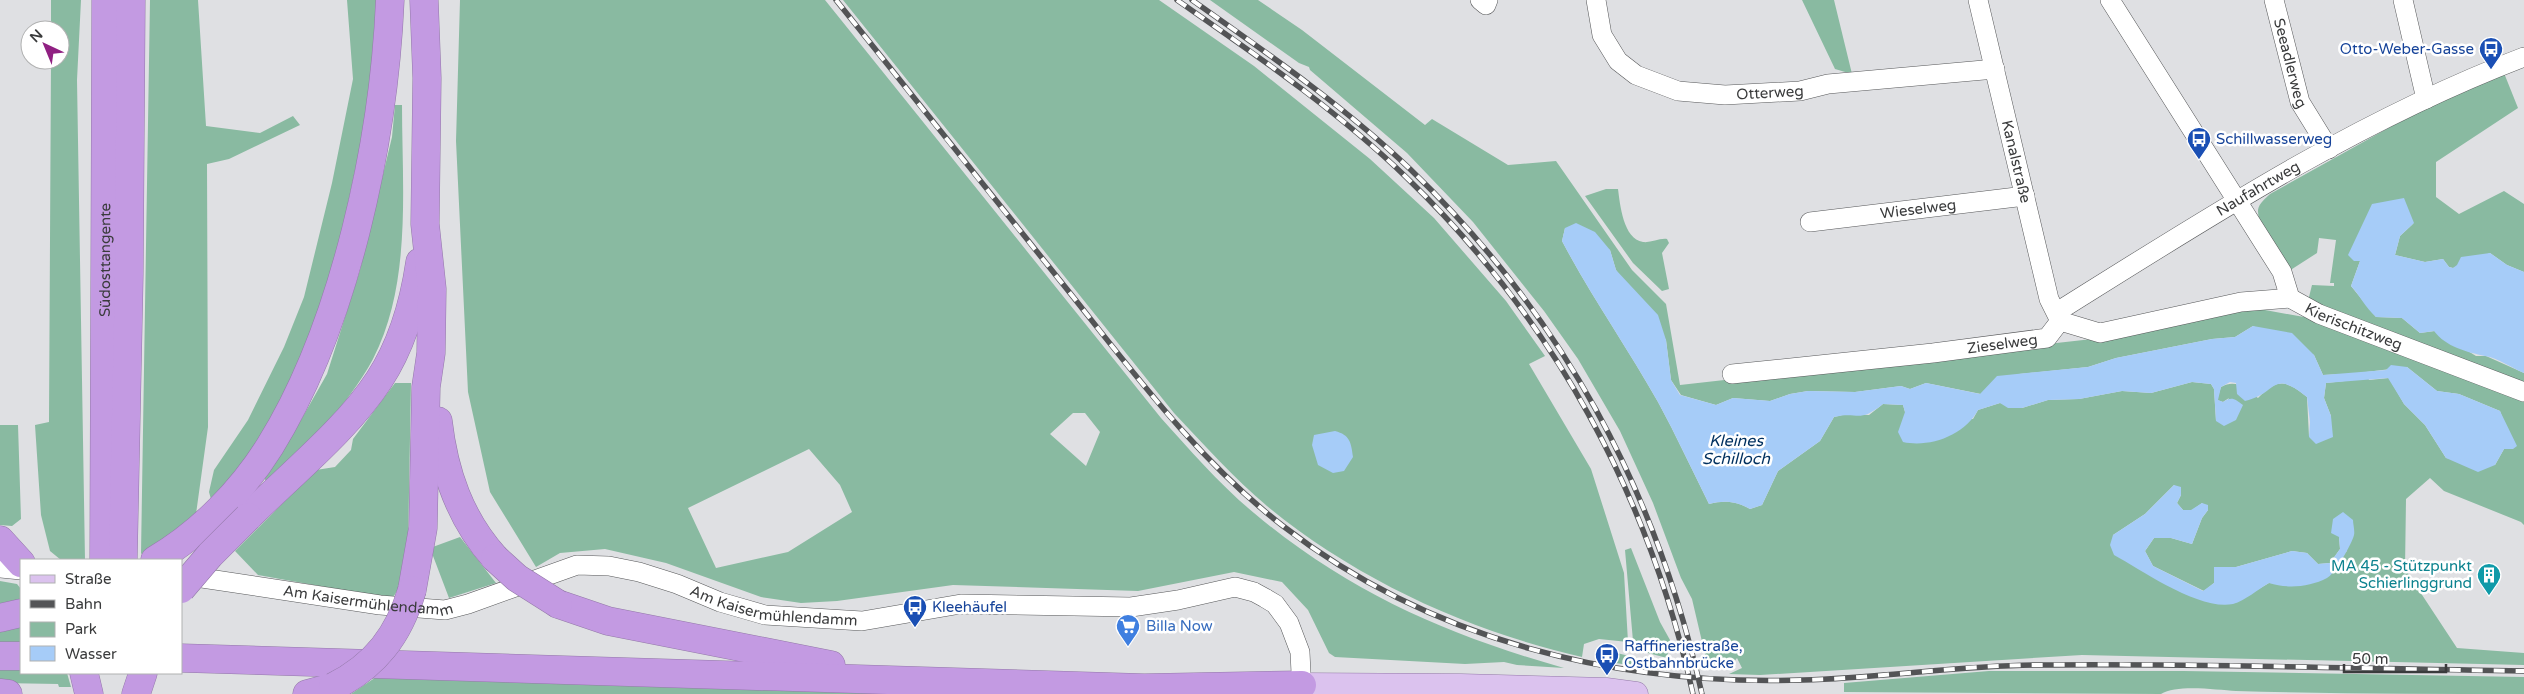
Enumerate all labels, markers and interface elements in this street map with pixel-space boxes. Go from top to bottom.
street label: Seeadlerweg [2270,16,2311,112]
north arrow [20,20,70,70]
text: N [26,26,46,46]
bus stop icon: Otto-Weber-Gasse [2478,36,2504,70]
place label: Otto-Weber-Gasse [2340,40,2474,58]
street label: Otterweg [1736,82,1804,103]
street label: Kanalstraße [1998,118,2035,205]
bus stop icon: Schillwasserweg [2186,126,2212,160]
place label: Schillwasserweg [2216,130,2332,148]
street label: Naufahrtweg [2213,157,2303,220]
street label: Wieselweg [1879,195,1957,222]
street label: Südosttangente [96,203,114,317]
street label: Kierischitzweg [2302,299,2405,354]
street label: Zieselweg [1966,330,2039,357]
water label: Kleines Schilloch [1702,431,1771,469]
place label: MA 45 - Stützpunkt Schierlinggrund [2331,557,2472,592]
legend [20,559,182,674]
building icon: MA 45 - Stützpunkt Schierlinggrund [2476,562,2502,596]
text: Straße [65,570,111,588]
street label: Am Kaisermühlendamm [282,581,455,620]
street label: Am Kaisermühlendamm [687,581,858,630]
bus stop icon: Kleehäufel [902,594,928,628]
text: Bahn [65,595,102,613]
place label: Kleehäufel [932,598,1007,616]
supermarket icon: Billa Now [1115,613,1141,647]
place label: Billa Now [1146,617,1213,635]
text: Park [65,620,97,638]
place label: Raffineriestraße, Ostbahnbrücke [1624,637,1743,672]
bus stop icon: Raffineriestraße, Ostbahnbrücke [1594,642,1620,676]
scale bar [2344,642,2446,674]
text: Wasser [65,645,117,663]
text: 50 m [2352,650,2389,668]

